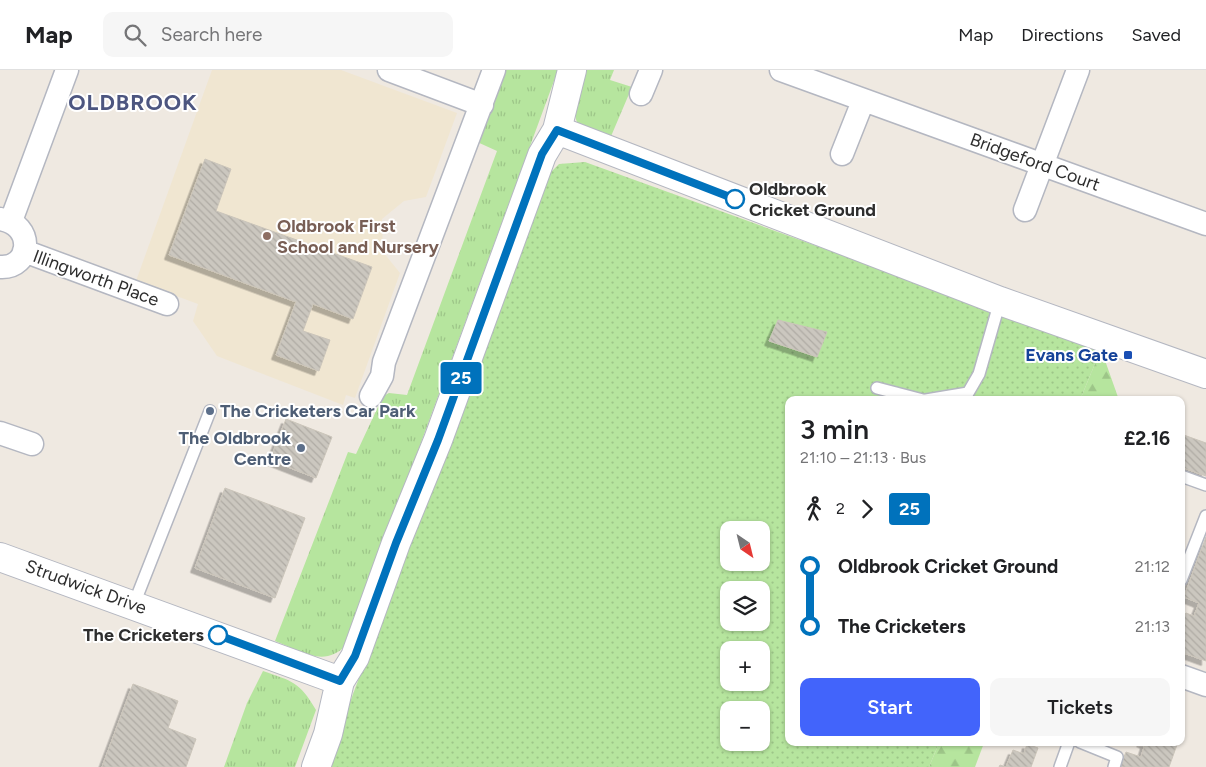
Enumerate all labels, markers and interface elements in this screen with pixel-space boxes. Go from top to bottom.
search box [103,12,453,57]
text: Map [25,20,73,49]
icon: search [121,21,149,49]
text: Search here [161,23,262,46]
text: Map [958,24,993,46]
text: Directions [1021,24,1103,46]
text: Saved [1131,24,1181,46]
district label: OLDBROOK [68,89,198,116]
street label: Bridgeford Court [967,128,1103,196]
place label: Oldbrook Cricket Ground [749,178,876,221]
marker: Oldbrook Cricket Ground [725,189,745,209]
place label: Oldbrook First School and Nursery [277,215,440,258]
marker: Oldbrook First School and Nursery [261,230,273,242]
street label: Illingworth Place [30,245,162,311]
place label: Evans Gate [1025,344,1118,366]
marker: Evans Gate [1122,349,1134,361]
line badge: 25 [438,362,484,394]
text: 25 [451,367,471,389]
place label: The Cricketers Car Park [220,400,416,422]
marker: The Cricketers Car Park [204,405,216,417]
text: 3 min [800,412,869,446]
place label: The Oldbrook Centre [179,427,291,470]
text: £2.16 [1124,427,1170,450]
marker: The Oldbrook Centre [295,442,307,454]
text: 21:10 – 21:13 · Bus [800,448,926,467]
icon: walk [800,495,828,523]
icon: forward [853,495,881,523]
text: 25 [899,498,920,520]
text: 2 [836,499,845,518]
north arrow [720,521,770,571]
map controls [720,521,770,751]
street label: Strudwick Drive [22,555,150,619]
text: Oldbrook Cricket Ground [838,555,1058,578]
text: 21:12 [1135,557,1170,576]
button: layers [720,581,770,631]
text: The Cricketers [838,615,966,638]
text: 21:13 [1135,617,1170,636]
place label: The Cricketers [83,624,205,646]
marker: The Cricketers [208,625,228,645]
button: + [720,641,770,691]
button: Start [800,678,980,736]
button: Tickets [990,678,1170,736]
button: − [720,701,770,751]

